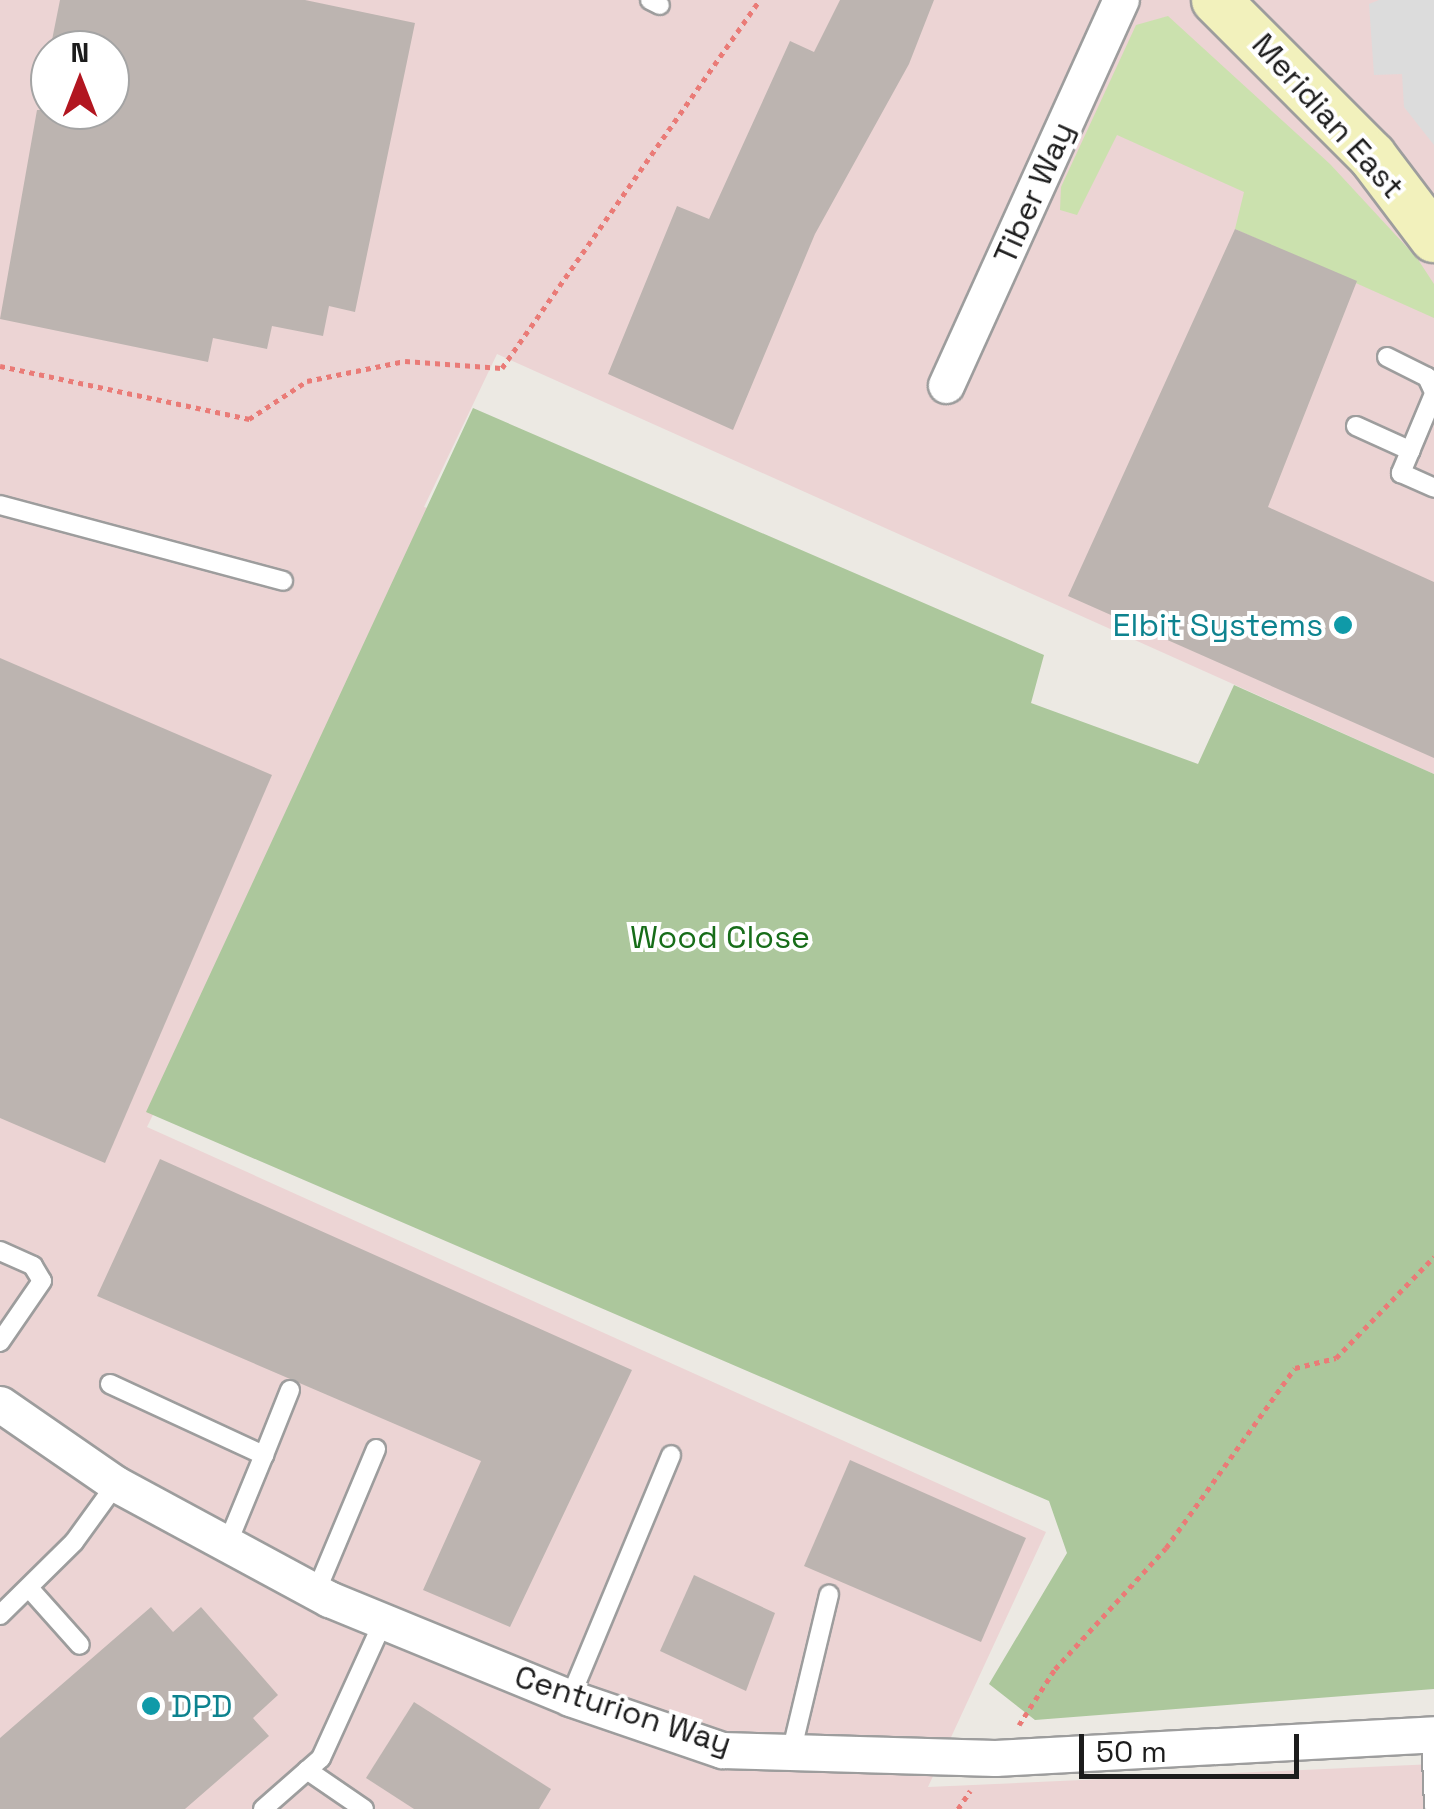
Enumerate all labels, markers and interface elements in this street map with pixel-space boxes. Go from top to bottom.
street label: Meridian East [1244,26,1412,206]
north arrow [30,30,130,130]
text: N [71,34,89,70]
street label: Tiber Way [986,116,1082,270]
place label: Elbit Systems [1113,606,1323,644]
marker: Elbit Systems [1332,614,1354,636]
park label: Wood Close [630,918,810,956]
street label: Centurion Way [510,1657,736,1763]
place label: DPD [171,1687,233,1725]
marker: DPD [140,1695,162,1717]
scale bar [1084,1714,1304,1776]
text: 50 m [1096,1732,1167,1771]

